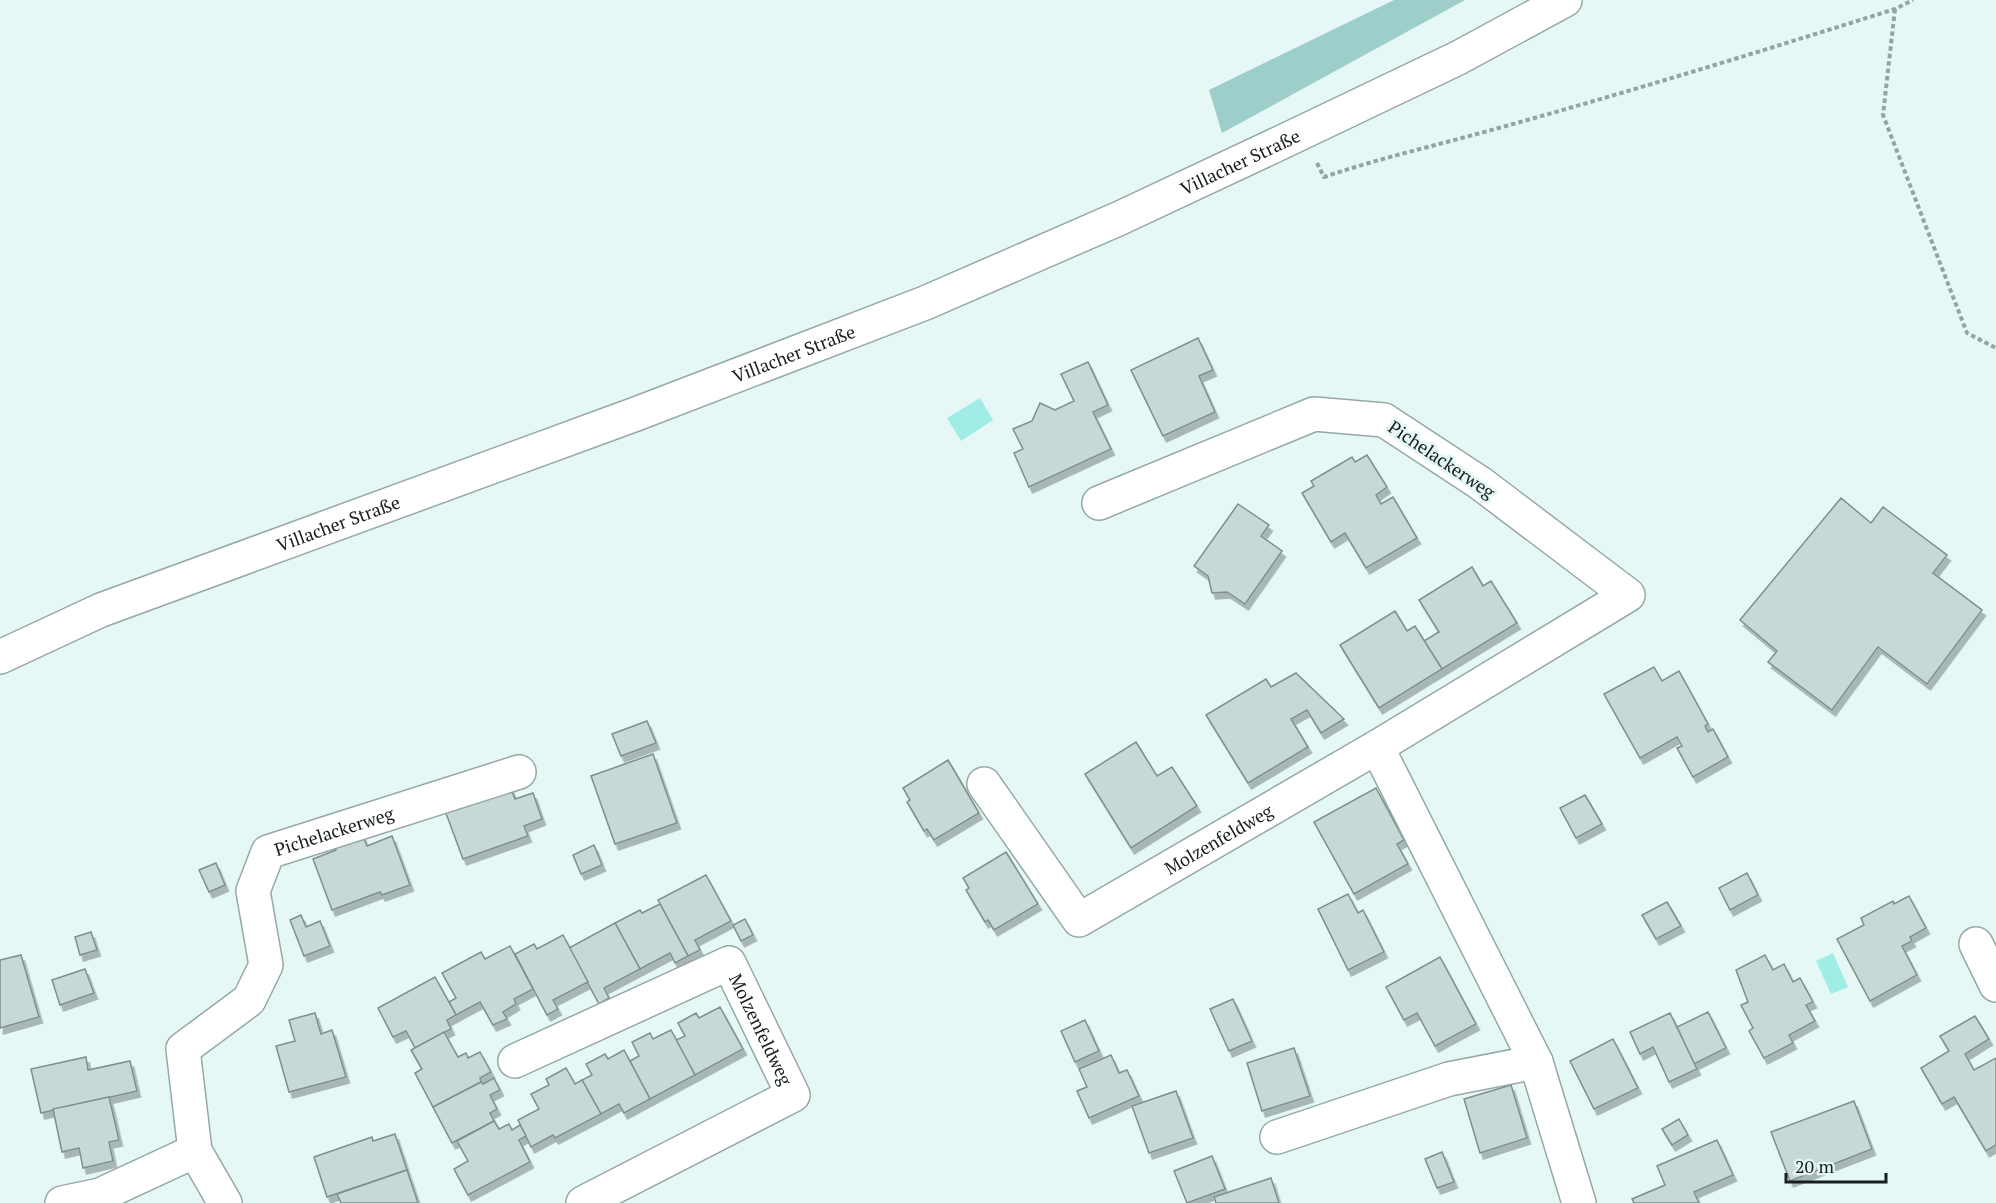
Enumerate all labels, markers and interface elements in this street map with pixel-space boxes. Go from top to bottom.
street label: Villacher Straße [1176,123,1304,200]
street label: Villacher Straße [729,319,859,388]
street label: Pichelackerweg [1384,414,1500,504]
street label: Villacher Straße [273,489,403,557]
street label: Molzenfeldweg [1160,798,1277,880]
street label: Pichelackerweg [271,801,397,861]
street label: Molzenfeldweg [724,970,799,1089]
scale bar [1786,1146,1886,1184]
text: 20 m [1795,1154,1835,1178]

